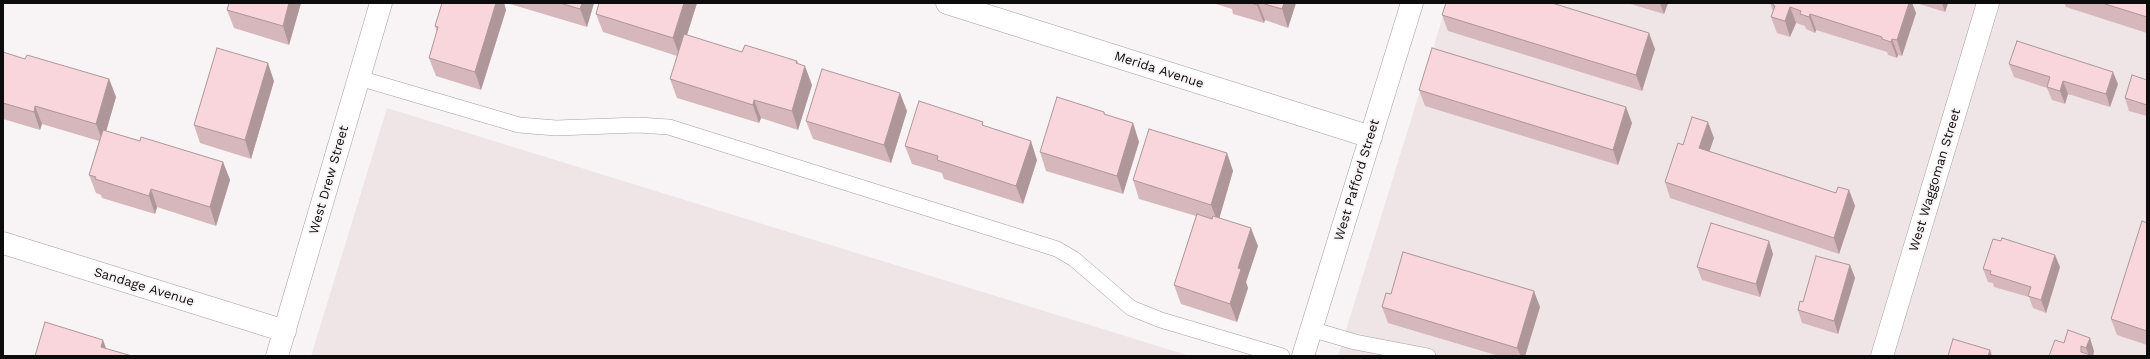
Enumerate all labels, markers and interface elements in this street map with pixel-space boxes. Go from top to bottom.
street label: Merida Avenue [1112,48,1206,92]
street label: West Waggoman Street [1906,107,1964,253]
street label: West Pafford Street [1331,117,1383,243]
street label: West Drew Street [306,124,352,236]
street label: Sandage Avenue [92,264,196,310]

